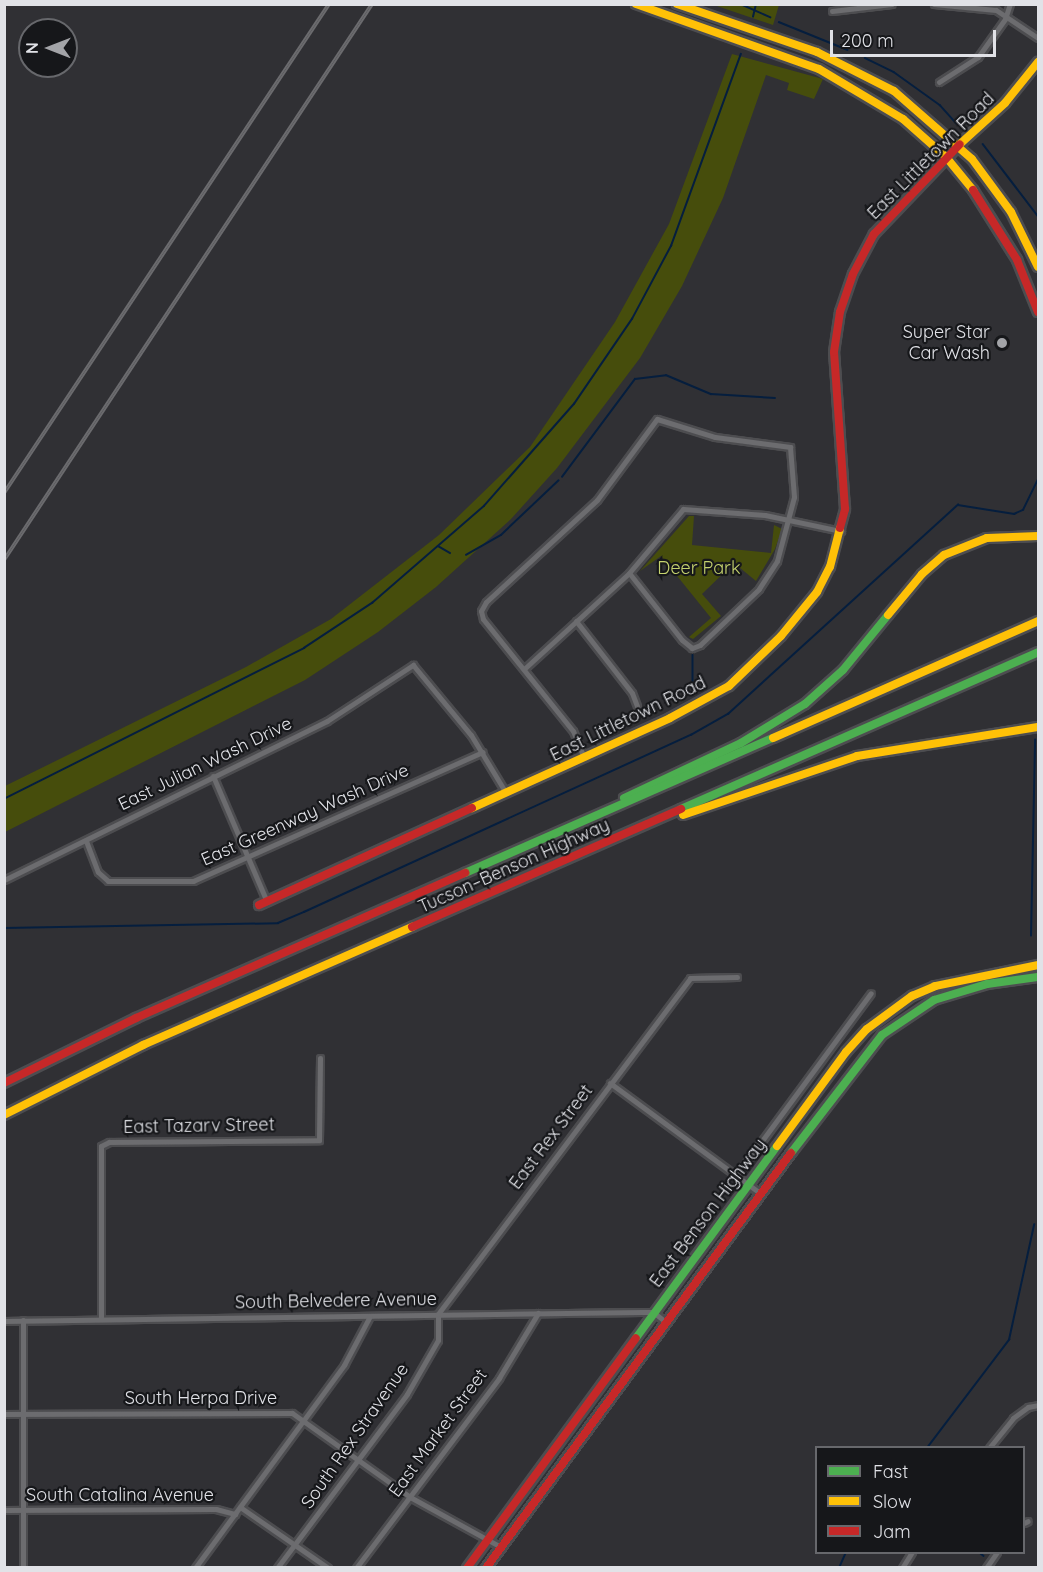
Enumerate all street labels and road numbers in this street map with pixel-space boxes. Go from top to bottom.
street label: East Littletown Road [863,88,999,224]
street label: East Littletown Road [547,672,709,766]
street label: East Julian Wash Drive [115,713,295,815]
street label: East Greenway Wash Drive [198,759,412,871]
street label: Tucson–Benson Highway [415,814,613,918]
street label: East Rex Street [505,1080,597,1194]
street label: East Tazarv Street [123,1114,275,1138]
street label: East Benson Highway [645,1134,771,1292]
street label: South Belvedere Avenue [235,1288,437,1314]
street label: South Rex Stravenue [297,1359,413,1513]
street label: East Market Street [384,1365,492,1501]
street label: South Herpa Drive [125,1387,277,1409]
street label: South Catalina Avenue [26,1484,214,1506]

